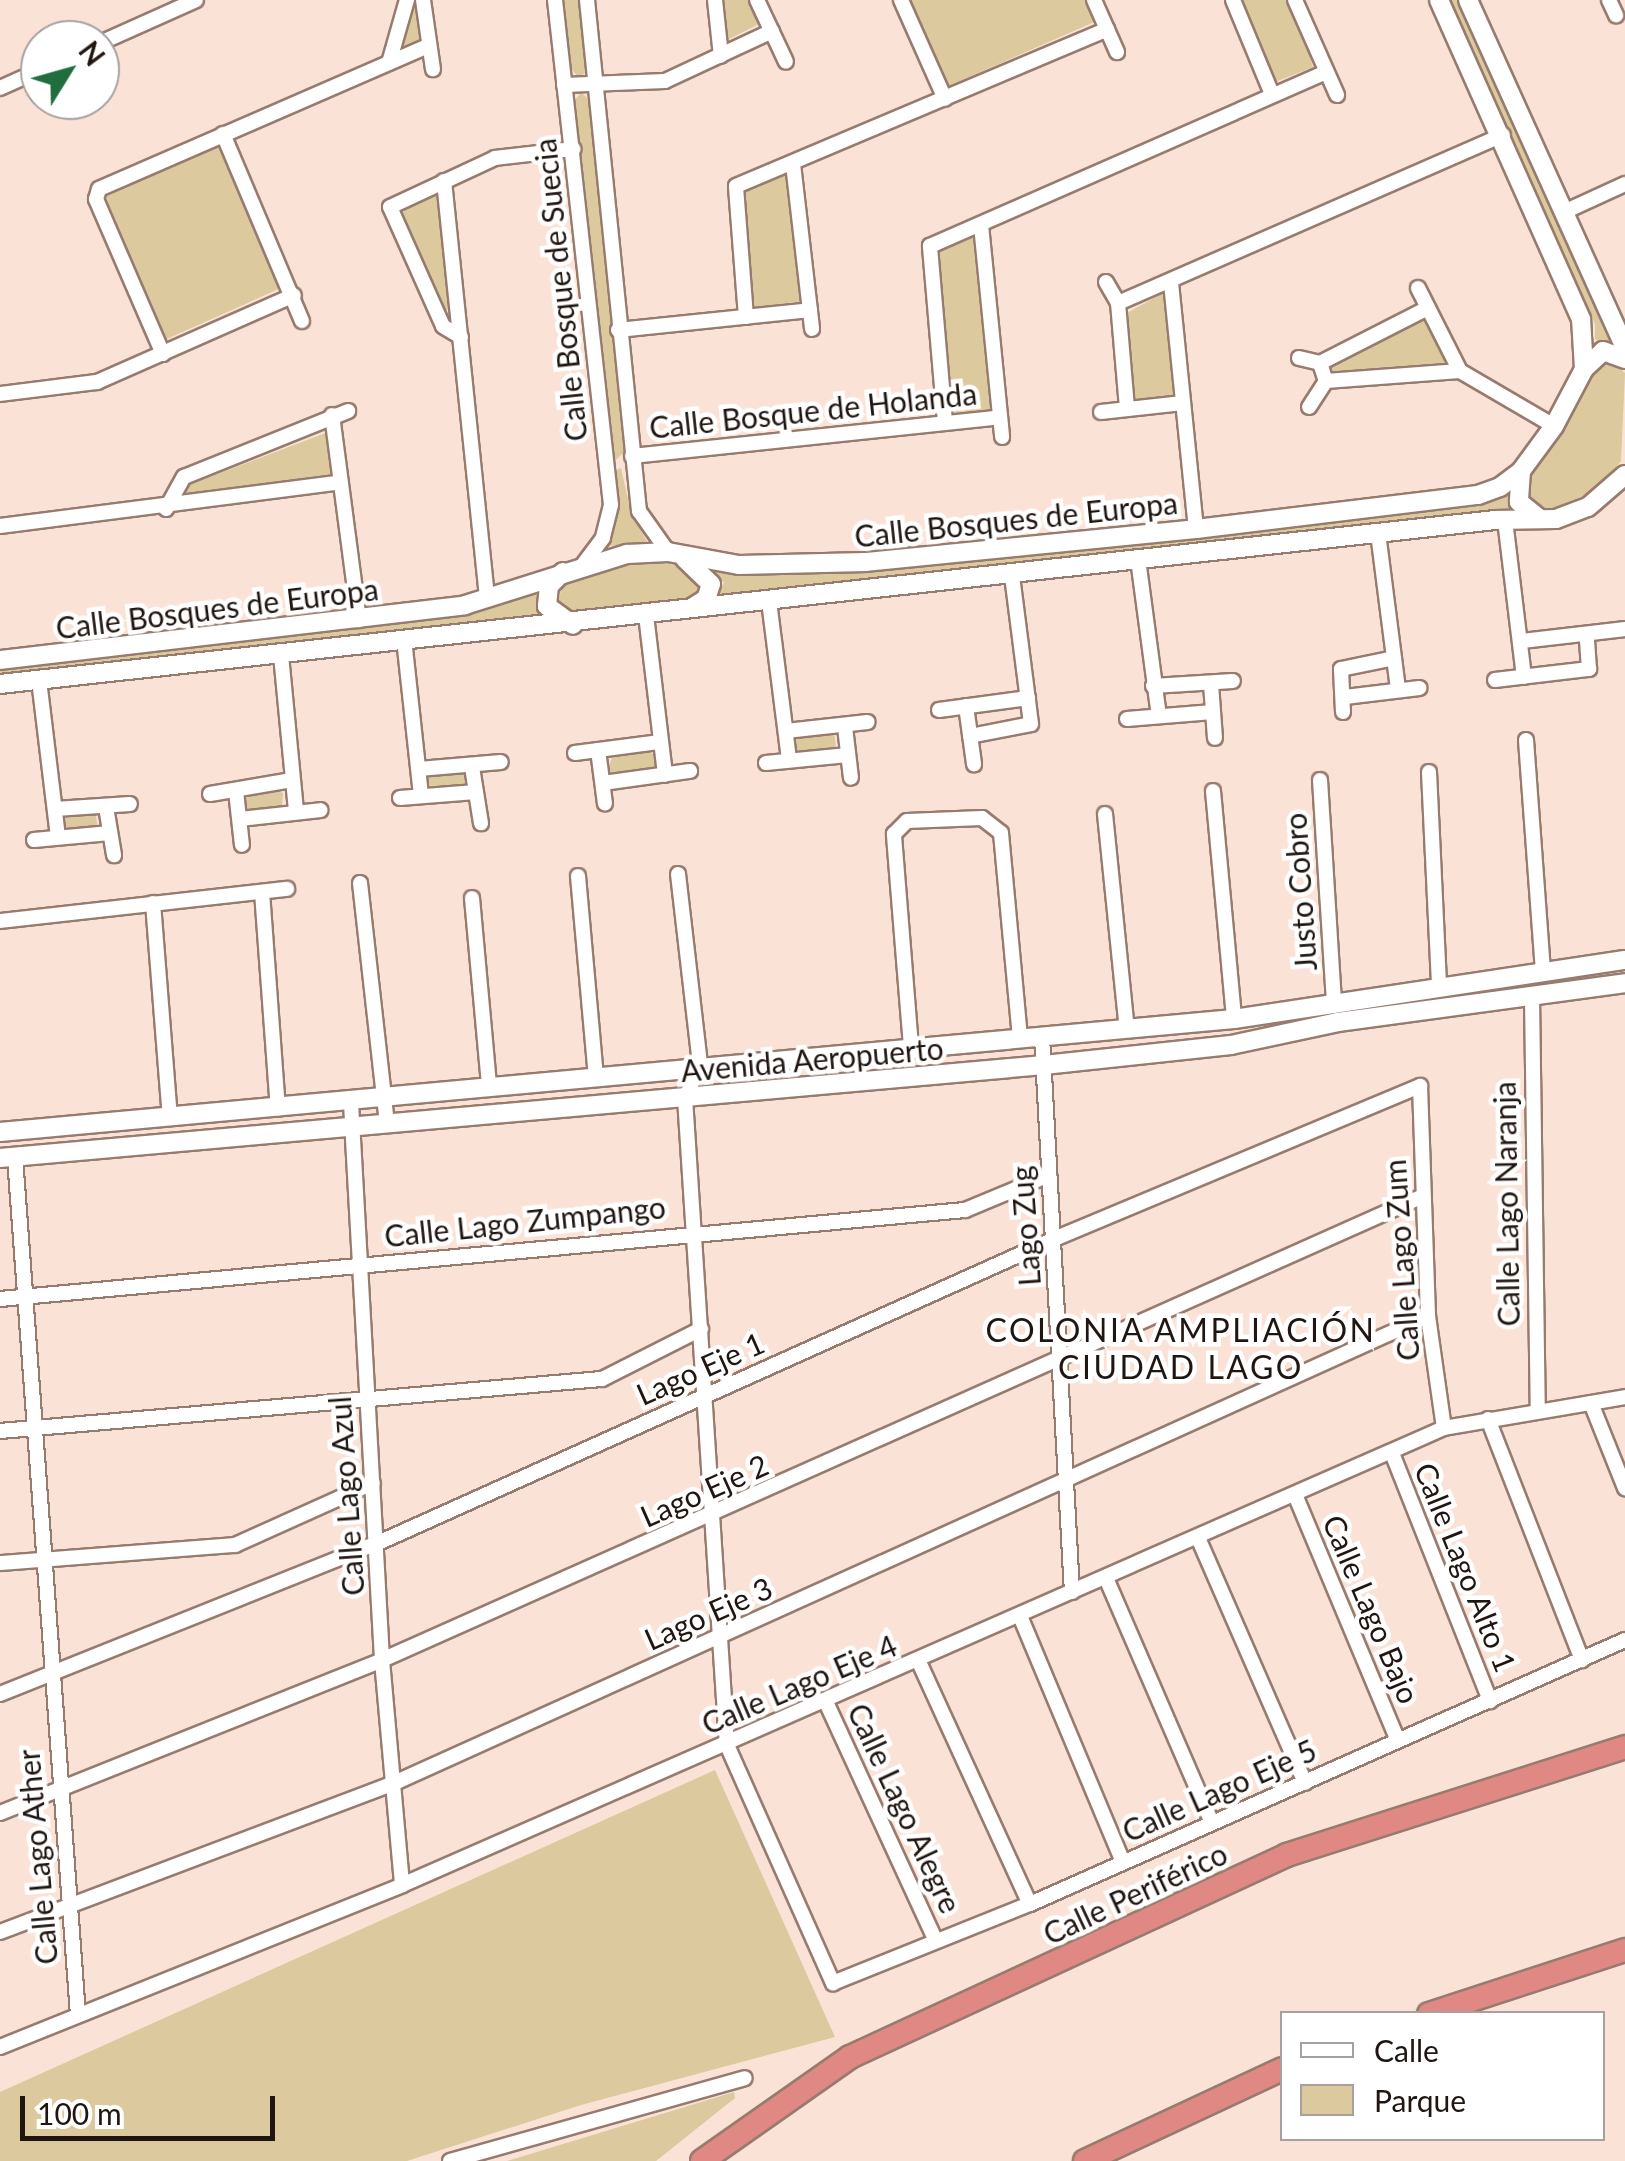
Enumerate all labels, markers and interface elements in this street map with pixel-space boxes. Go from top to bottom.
north arrow [20,20,120,120]
text: N [72,34,112,72]
street label: Calle Bosque de Suecia [526,137,594,443]
street label: Calle Bosque de Holanda [647,375,979,445]
street label: Calle Bosques de Europa [853,484,1179,554]
street label: Calle Bosques de Europa [54,570,380,646]
street label: Justo Cobro [1277,812,1323,972]
street label: Avenida Aeropuerto [679,1030,945,1088]
street label: Calle Lago Naranja [1486,1081,1526,1327]
street label: Calle Lago Zum [1376,1158,1426,1362]
street label: Lago Zug [1003,1165,1047,1287]
street label: Calle Lago Zumpango [383,1188,667,1254]
district label: COLONIA AMPLIACIÓN CIUDAD LAGO [984,1312,1378,1387]
street label: Lago Eje 1 [631,1324,769,1412]
street label: Calle Lago Azul [321,1395,371,1597]
street label: Lago Eje 2 [635,1446,773,1534]
street label: Calle Lago Alto 1 [1408,1457,1524,1677]
street label: Calle Lago Bajo [1316,1509,1428,1709]
street label: Lago Eje 3 [639,1569,777,1657]
street label: Calle Lago Eje 4 [696,1627,902,1741]
street label: Calle Lago Alegre [841,1697,969,1919]
street label: Calle Lago Eje 5 [1117,1731,1321,1849]
street label: Calle Lago Ather [10,1748,64,1966]
street label: Calle Periférico [1037,1835,1233,1951]
legend [1280,2011,1605,2141]
text: Calle [1374,2032,1439,2068]
scale bar [25,2076,280,2138]
text: Parque [1374,2082,1466,2118]
text: 100 m [37,2095,122,2131]

